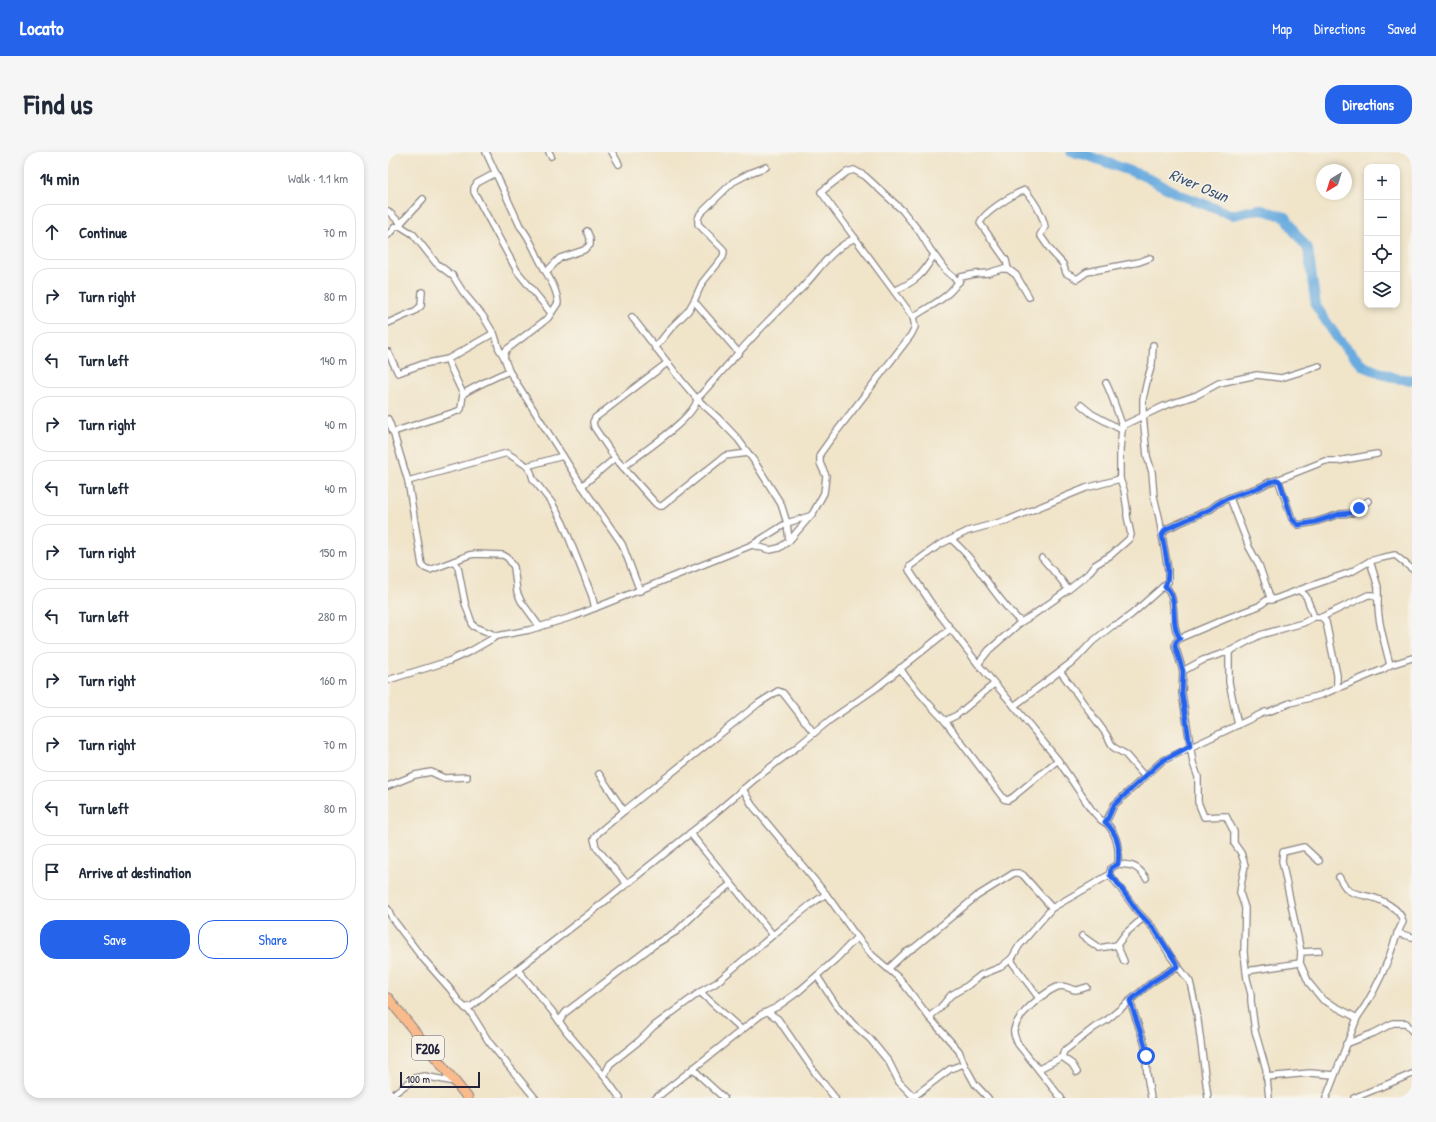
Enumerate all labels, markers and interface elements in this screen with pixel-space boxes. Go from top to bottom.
text: Locato [20,15,64,41]
text: Map [1272,19,1292,38]
text: Directions [1314,19,1365,38]
text: Saved [1387,19,1416,38]
text: Find us [24,85,93,123]
button: Directions [1325,85,1412,124]
water label: River Osun [1166,163,1234,208]
north arrow [1316,164,1352,200]
map controls [1364,164,1400,308]
button: + [1364,164,1400,200]
text: 14 min [40,167,80,190]
text: Walk · 1.1 km [288,169,348,187]
button: − [1364,200,1400,236]
icon: ahead [41,221,63,243]
text: Continue [79,222,127,243]
text: 70 m [323,223,347,241]
button: locate [1364,236,1400,272]
button: layers [1364,272,1400,308]
icon: right [41,285,63,307]
text: Turn right [79,286,135,307]
text: 80 m [324,287,347,305]
icon: left [41,349,63,371]
text: Turn left [79,350,129,371]
text: 140 m [320,351,347,369]
icon: right [41,413,63,435]
text: Turn right [79,414,135,435]
text: 40 m [324,415,347,433]
icon: left [41,477,63,499]
text: Turn left [79,478,129,499]
text: 40 m [324,479,347,497]
route end [1350,499,1368,517]
icon: right [41,541,63,563]
text: Turn right [79,542,135,563]
text: 150 m [319,543,347,561]
icon: left [41,605,63,627]
text: Turn left [79,606,129,627]
text: 280 m [318,607,347,625]
icon: right [41,669,63,691]
text: Turn right [79,670,135,691]
text: 160 m [319,671,347,689]
icon: right [41,733,63,755]
text: Turn right [79,734,135,755]
text: 70 m [323,735,347,753]
icon: left [41,797,63,819]
text: Turn left [79,798,129,819]
text: 80 m [324,799,347,817]
icon: arrive [41,861,63,883]
text: Arrive at destination [79,862,191,883]
button: Save [40,920,190,959]
button: Share [198,920,348,959]
road number: F206 [412,1036,444,1060]
route start [1137,1047,1155,1065]
scale bar [400,1070,480,1089]
text: 100 m [406,1072,430,1086]

